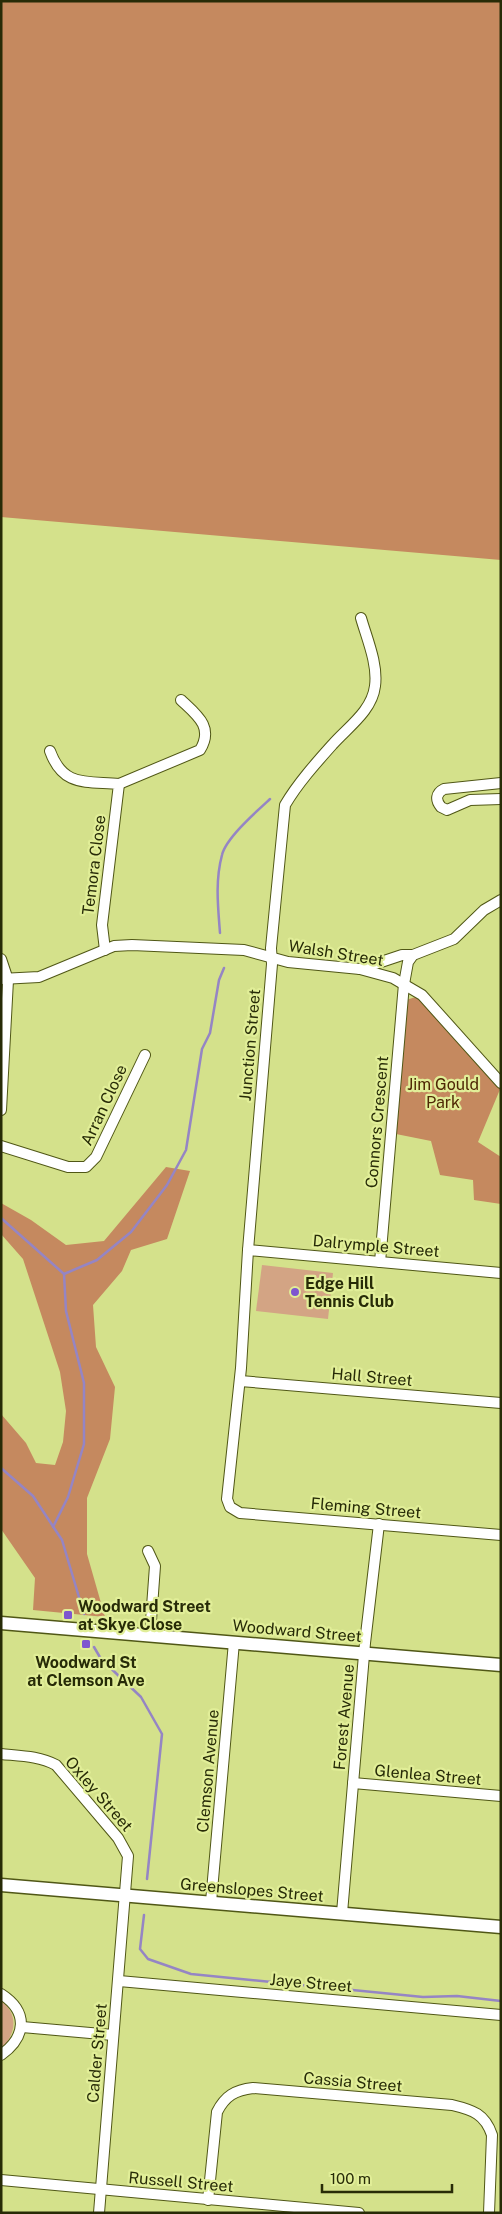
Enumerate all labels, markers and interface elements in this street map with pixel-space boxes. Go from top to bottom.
street label: Temora Close [78,814,110,916]
street label: Walsh Street [287,936,385,970]
street label: Junction Street [236,988,264,1102]
street label: Connors Crescent [362,1055,392,1189]
street label: Arran Close [77,1061,131,1149]
park label: Jim Gould Park [407,1075,479,1112]
street label: Dalrymple Street [312,1231,440,1261]
place label: Edge Hill Tennis Club [305,1274,394,1311]
marker: Edge Hill Tennis Club [289,1286,301,1298]
street label: Hall Street [331,1364,413,1390]
street label: Fleming Street [310,1494,422,1522]
place label: Woodward Street at Skye Close [78,1597,211,1634]
marker: Woodward Street at Skye Close [62,1609,74,1621]
street label: Woodward Street [232,1616,362,1646]
marker: Woodward St at Clemson Ave [80,1638,92,1650]
place label: Woodward St at Clemson Ave [27,1653,145,1690]
street label: Forest Avenue [330,1663,358,1771]
street label: Clemson Avenue [193,1709,223,1833]
street label: Oxley Street [61,1753,137,1835]
street label: Glenlea Street [374,1761,482,1789]
street label: Greenslopes Street [179,1874,325,1906]
street label: Jaye Street [269,1970,353,1996]
street label: Calder Street [83,2003,111,2103]
street label: Cassia Street [303,2068,403,2096]
scale bar [322,2162,452,2194]
street label: Russell Street [128,2168,234,2196]
text: 100 m [330,2170,371,2187]

